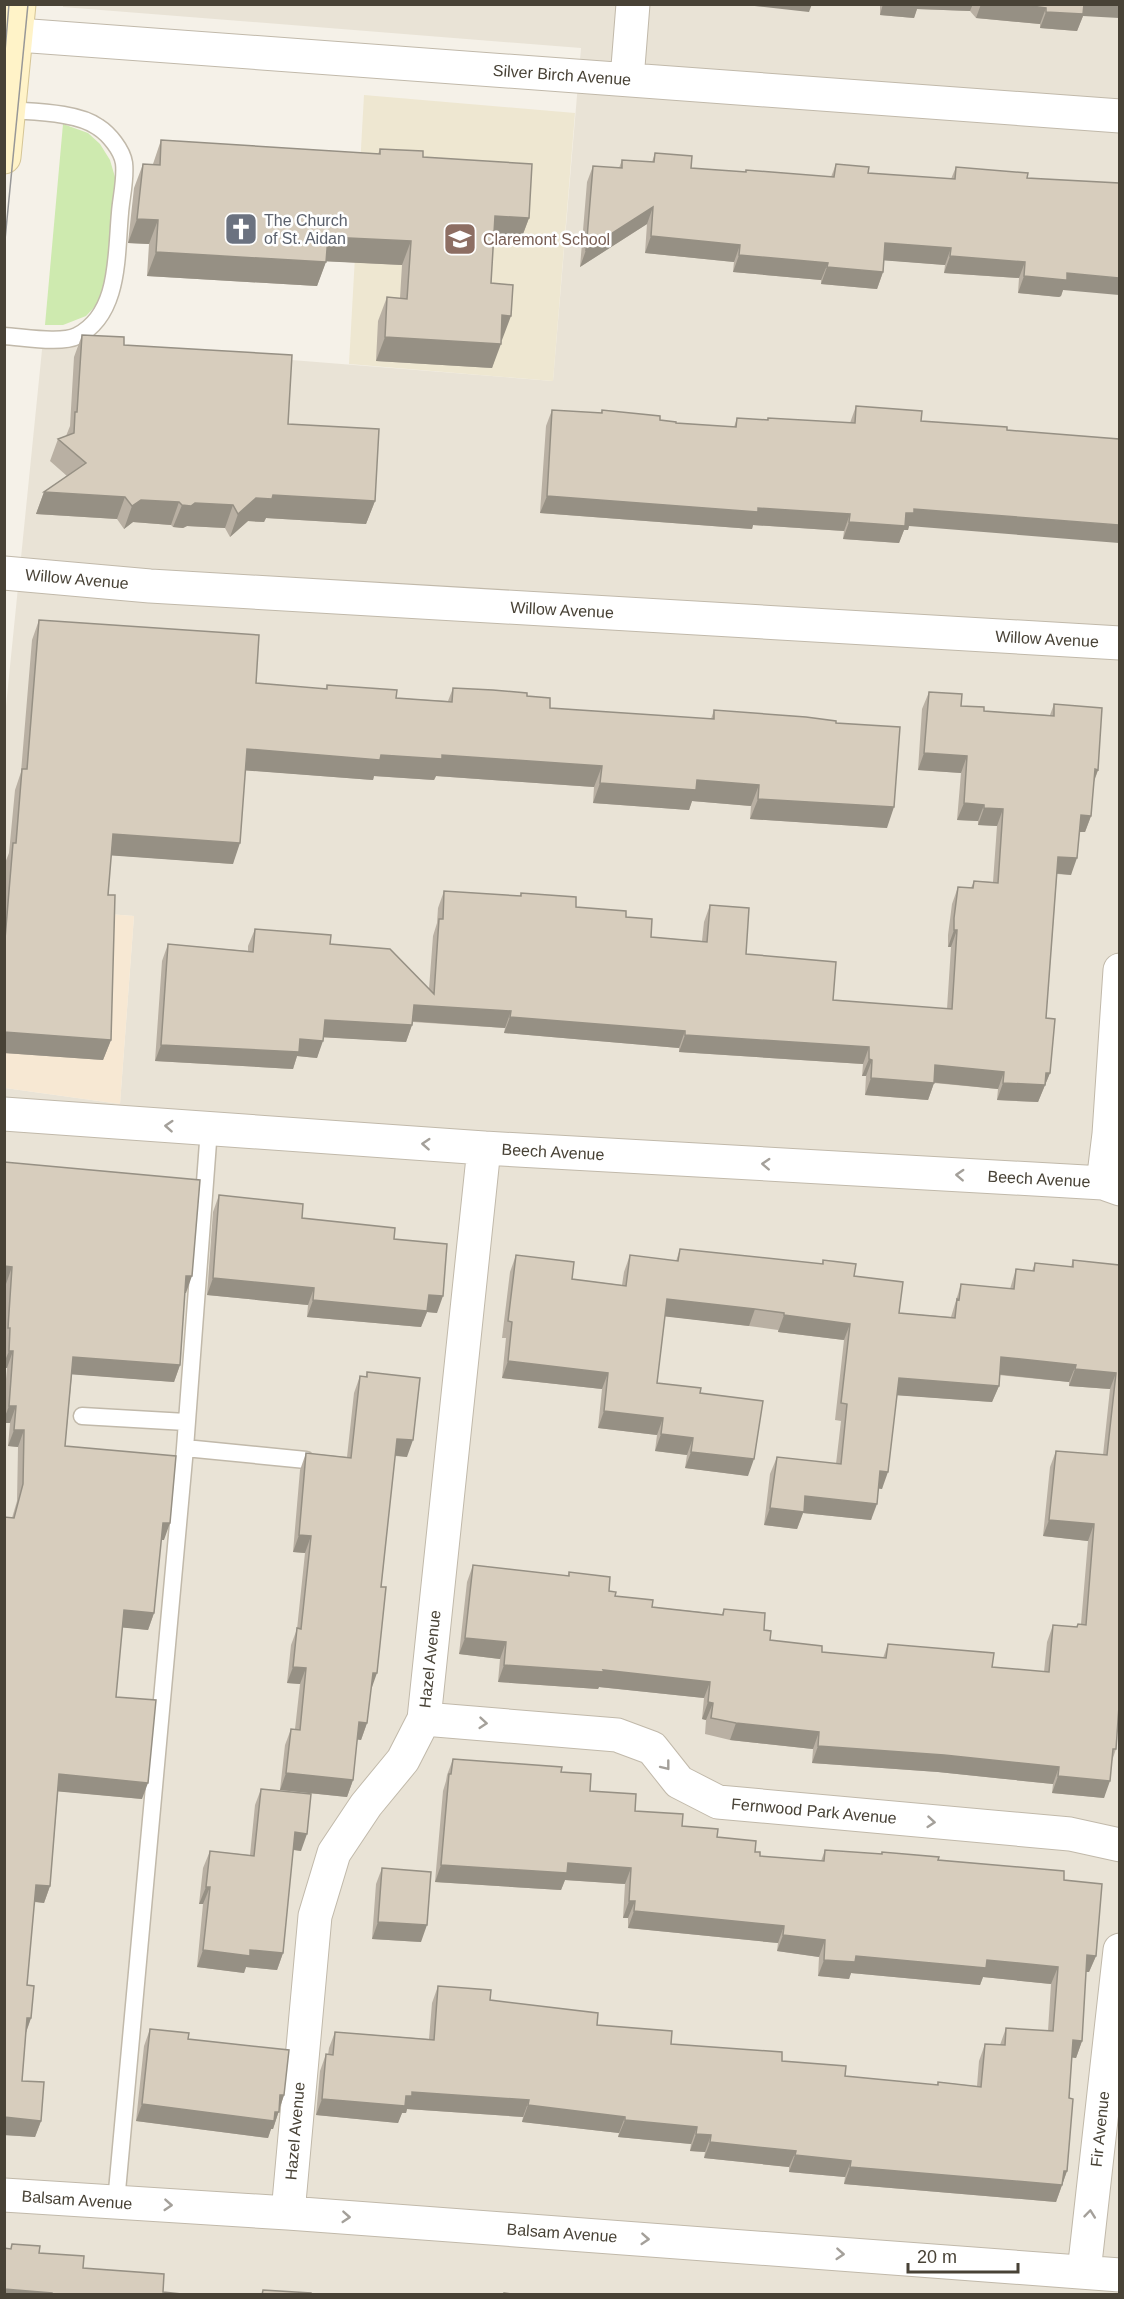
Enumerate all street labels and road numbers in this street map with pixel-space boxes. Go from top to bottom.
street label: Silver Birch Avenue [492,62,632,88]
street label: Willow Avenue [25,566,130,592]
street label: Willow Avenue [510,599,614,621]
street label: Willow Avenue [995,628,1099,650]
street label: Beech Avenue [501,1141,605,1163]
street label: Beech Avenue [987,1168,1091,1190]
street label: Hazel Avenue [416,1609,444,1709]
street label: Fernwood Park Avenue [731,1795,898,1827]
street label: Hazel Avenue [282,2081,308,2181]
street label: Fir Avenue [1088,2090,1112,2168]
street label: Balsam Avenue [21,2188,133,2212]
street label: Balsam Avenue [506,2221,618,2245]

